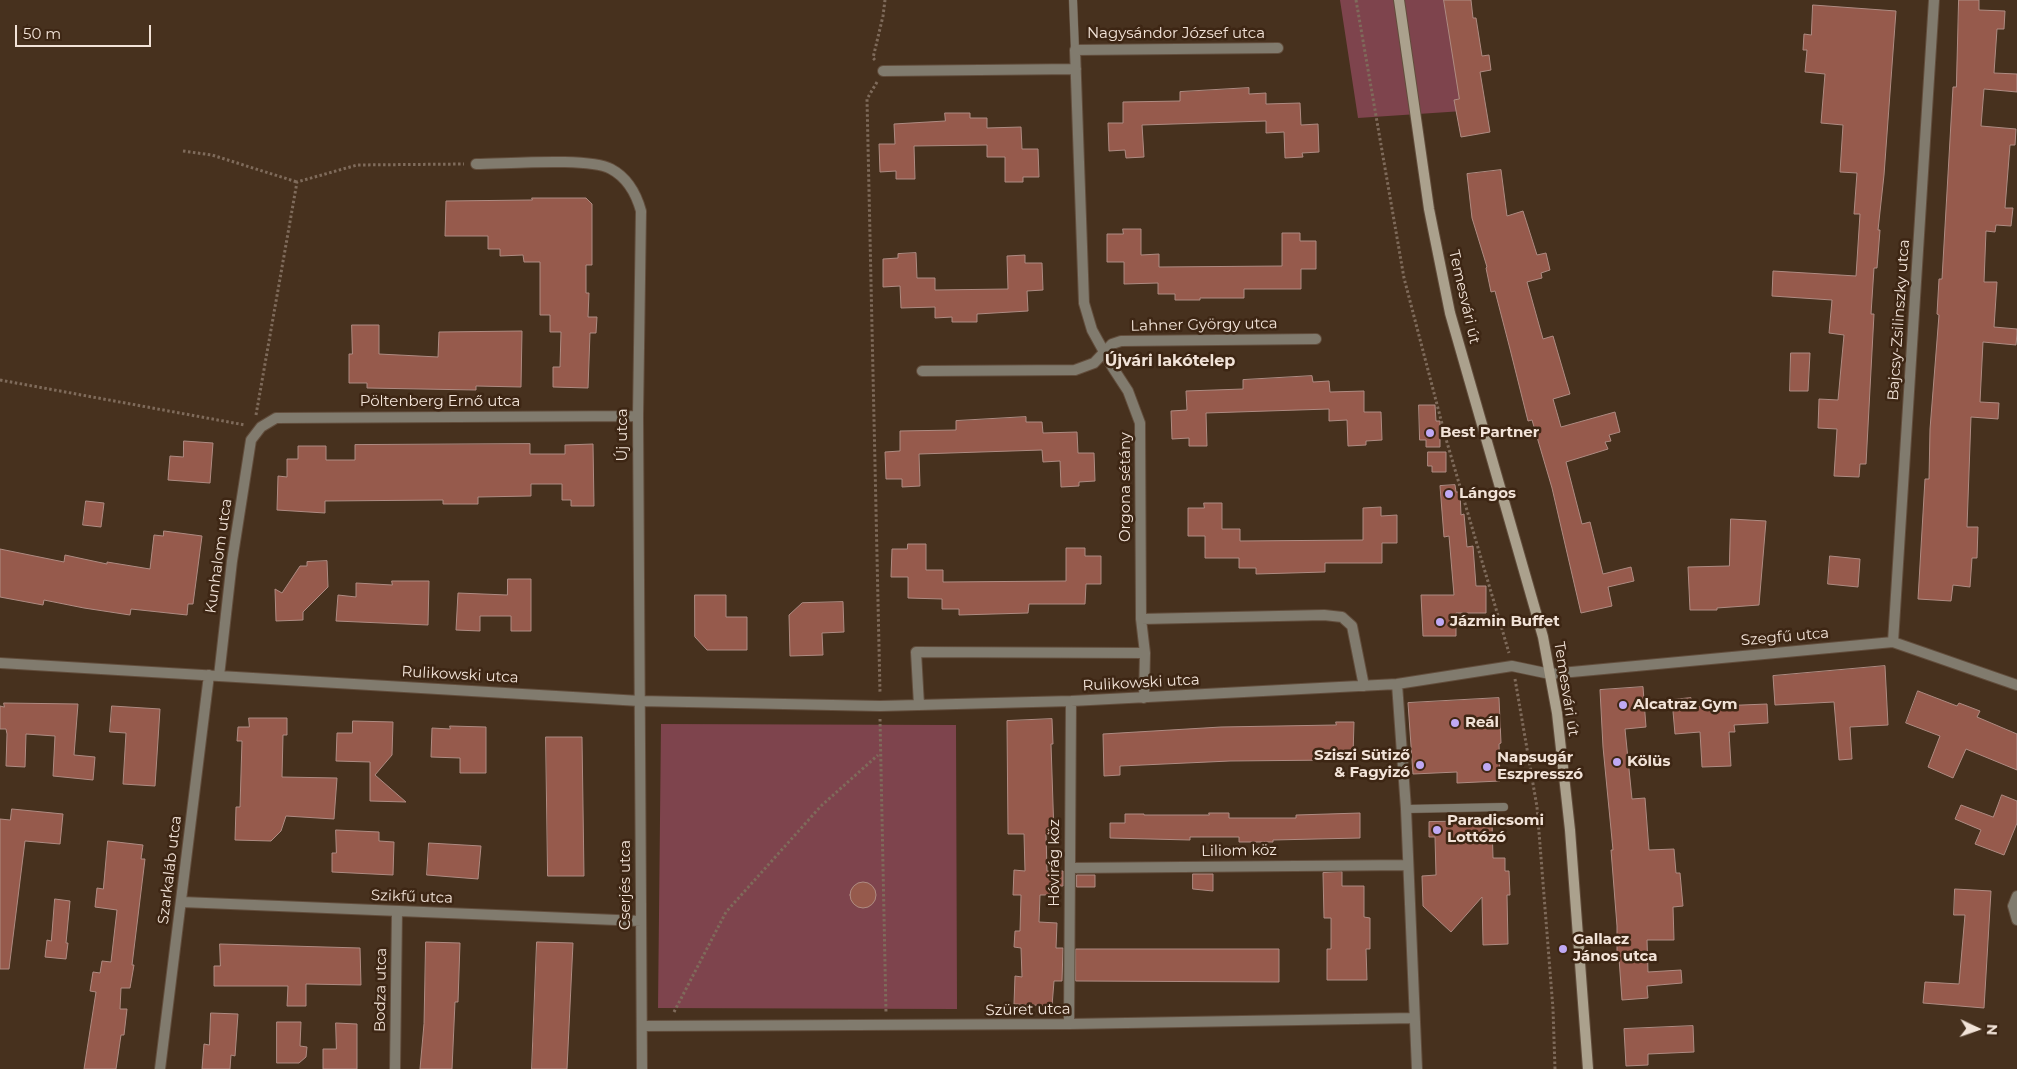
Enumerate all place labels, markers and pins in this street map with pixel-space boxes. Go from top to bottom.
place label: Best Partner [1440,424,1539,442]
marker: Best Partner [1424,427,1436,439]
place label: Lángos [1459,485,1516,503]
marker: Lángos [1443,488,1455,500]
place label: Jázmin Buffet [1450,613,1560,631]
marker: Jázmin Buffet [1434,616,1446,628]
place label: Alcatraz Gym [1633,696,1737,714]
marker: Alcatraz Gym [1617,699,1629,711]
place label: Reál [1465,714,1499,732]
marker: Reál [1449,717,1461,729]
place label: Sziszi Sütiző & Fagyizó [1314,747,1410,782]
place label: Napsugár Eszpresszó [1497,749,1583,784]
place label: Kölüs [1627,753,1670,771]
marker: Kölüs [1611,756,1623,768]
marker: Sziszi Sütiző & Fagyizó [1414,759,1426,771]
marker: Napsugár Eszpresszó [1481,761,1493,773]
place label: Paradicsomi Lottózó [1447,812,1544,847]
marker: Paradicsomi Lottózó [1431,824,1443,836]
place label: Gallacz János utca [1573,931,1658,966]
marker: Gallacz János utca [1557,943,1569,955]

